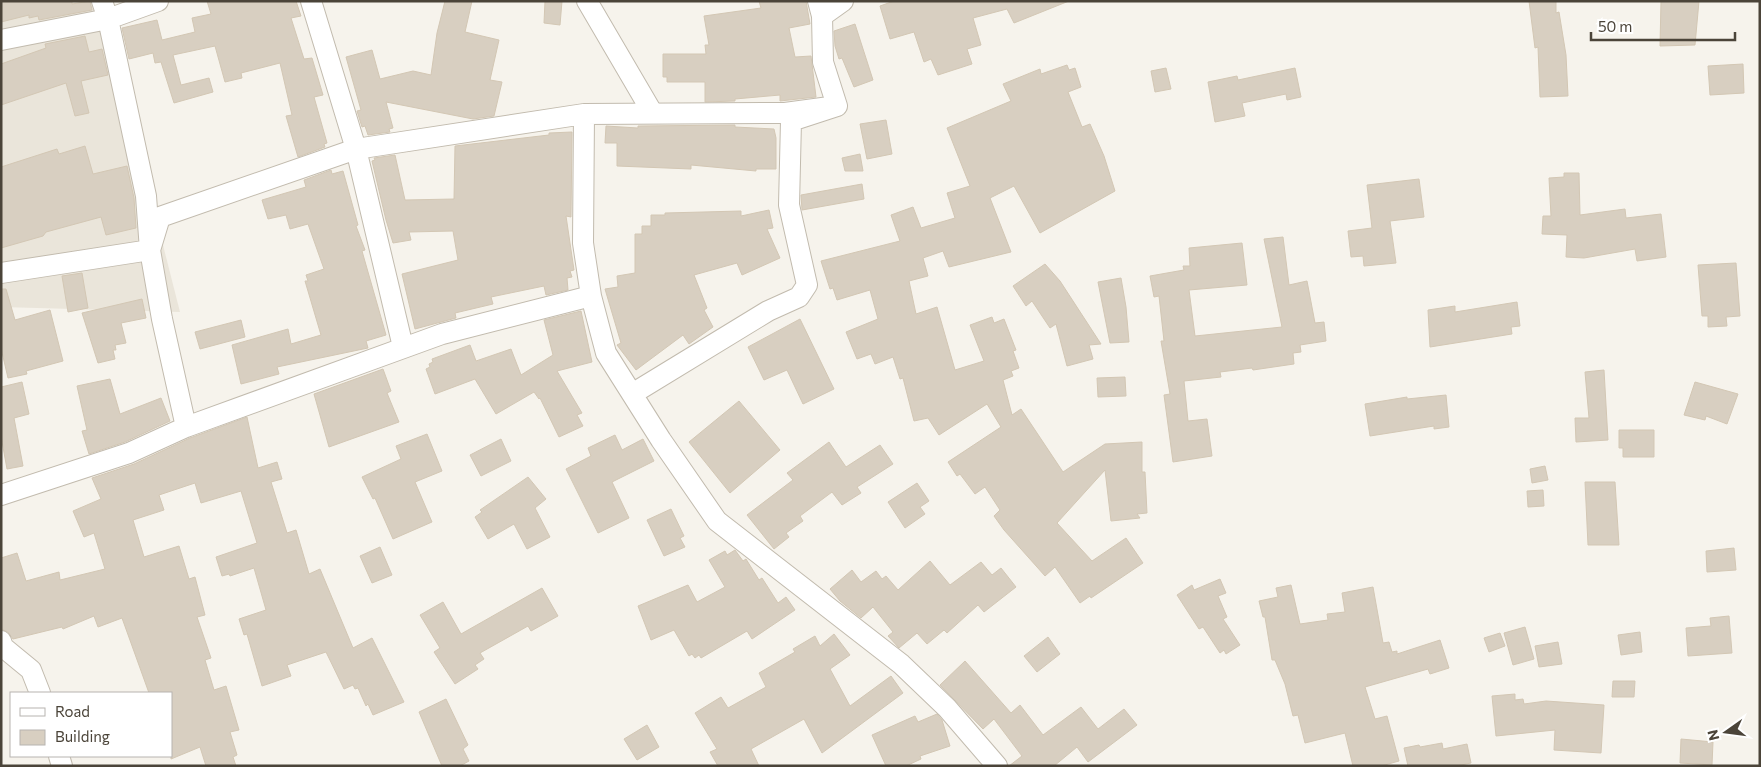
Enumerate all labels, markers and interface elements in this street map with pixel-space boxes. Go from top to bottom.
scale bar [1591,10,1735,42]
text: 50 m [1598,17,1632,35]
legend [10,692,172,757]
text: Road [55,702,90,720]
north arrow [1701,707,1751,757]
text: Building [55,727,110,745]
text: N [1703,728,1722,742]

